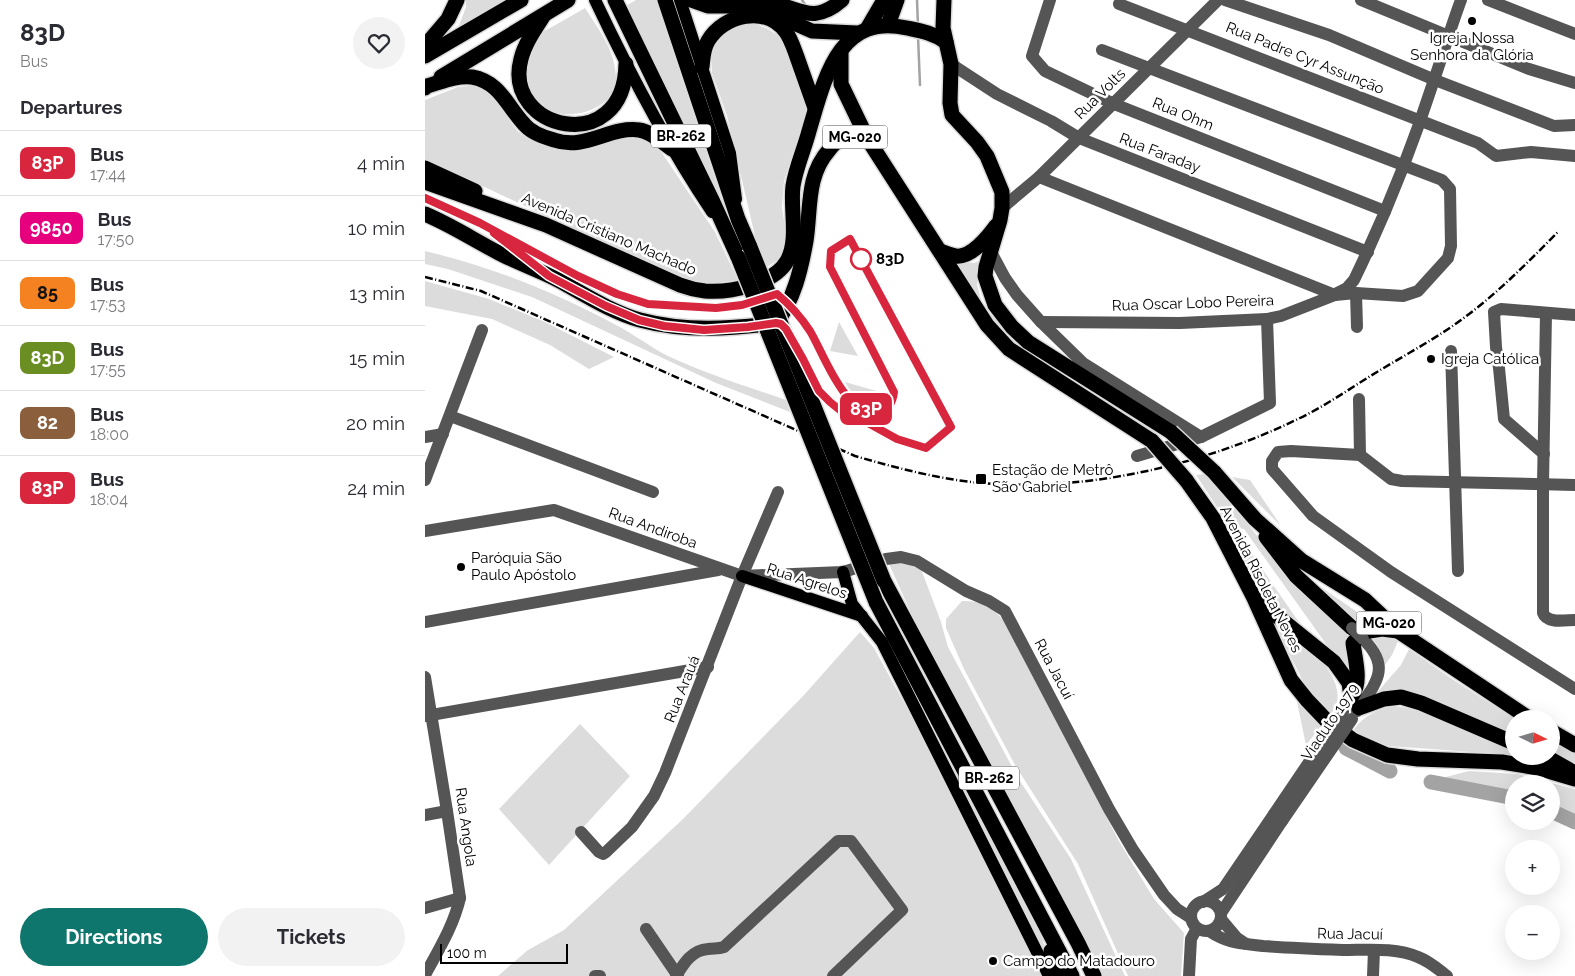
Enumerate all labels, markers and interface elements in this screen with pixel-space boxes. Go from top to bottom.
marker: Igreja Nossa Senhora da Glória [1466,15,1478,27]
button: heart [353,17,405,69]
text: 83D [20,18,65,47]
street label: Rua Padre Cyr Assunção [1223,18,1387,98]
place label: Igreja Nossa Senhora da Glória [1410,29,1534,64]
text: Bus [20,52,48,71]
street label: Rua Volts [1071,65,1129,123]
street label: Rua Ohm [1150,94,1216,134]
text: Departures [20,96,122,118]
road number: BR-262 [651,124,711,148]
road number: MG-020 [823,125,887,148]
street label: Rua Faraday [1117,129,1203,177]
text: Bus [90,143,124,165]
text: 83P [31,152,64,173]
text: 4 min [357,152,405,174]
text: 17:44 [90,165,126,184]
street label: Avenida Cristiano Machado [519,189,699,279]
text: Bus [98,208,132,230]
text: 9850 [30,217,73,238]
text: 10 min [348,217,405,239]
text: 17:50 [98,230,134,249]
marker: 83D [850,248,872,270]
place label: 83D [876,250,904,268]
text: Bus [90,273,124,295]
text: 85 [37,282,58,303]
text: 13 min [349,282,405,304]
street label: Rua Oscar Lobo Pereira [1112,291,1274,315]
text: 17:53 [90,295,126,314]
text: Bus [90,338,124,360]
text: 83D [31,347,64,368]
text: 15 min [349,347,405,369]
place label: Igreja Católica [1441,350,1539,368]
marker: Igreja Católica [1425,353,1437,365]
text: 17:55 [90,360,126,379]
line badge: 83P [837,393,895,425]
text: 83P [850,398,882,419]
text: Bus [90,403,124,425]
text: 82 [37,412,58,433]
text: 20 min [346,412,405,434]
text: 18:00 [90,425,129,444]
place label: Estação de Metrô São Gabriel [992,461,1113,496]
text: Bus [90,468,124,490]
marker: Estação de Metrô São Gabriel [974,472,988,486]
text: 83P [31,477,64,498]
text: 24 min [347,477,405,499]
text: 18:04 [90,490,128,509]
street label: Avenida Risoleta Neves [1216,503,1306,655]
street label: Rua Andiroba [606,504,700,552]
place label: Paróquia São Paulo Apóstolo [471,549,576,584]
street label: Rua Agrelos [765,560,849,602]
marker: Paróquia São Paulo Apóstolo [455,561,467,573]
road number: MG-020 [1357,612,1421,634]
street label: Rua Jacuí [1031,636,1078,703]
street label: Rua Arauá [660,653,704,725]
street label: Viaduto 1979 [1298,680,1363,764]
north arrow [1505,710,1560,765]
map controls [1505,710,1560,960]
road number: BR-262 [959,766,1019,790]
button: layers [1505,775,1560,830]
street label: Rua Angola [452,786,480,868]
button: + [1505,840,1560,895]
button: − [1505,905,1560,960]
button: Directions [20,908,208,966]
button: Tickets [218,908,405,966]
street label: Rua Jacuí [1317,924,1384,944]
scale bar [440,941,567,964]
text: 100 m [447,945,487,961]
place label: Campo do Matadouro [1003,952,1155,970]
marker: Campo do Matadouro [987,955,999,967]

